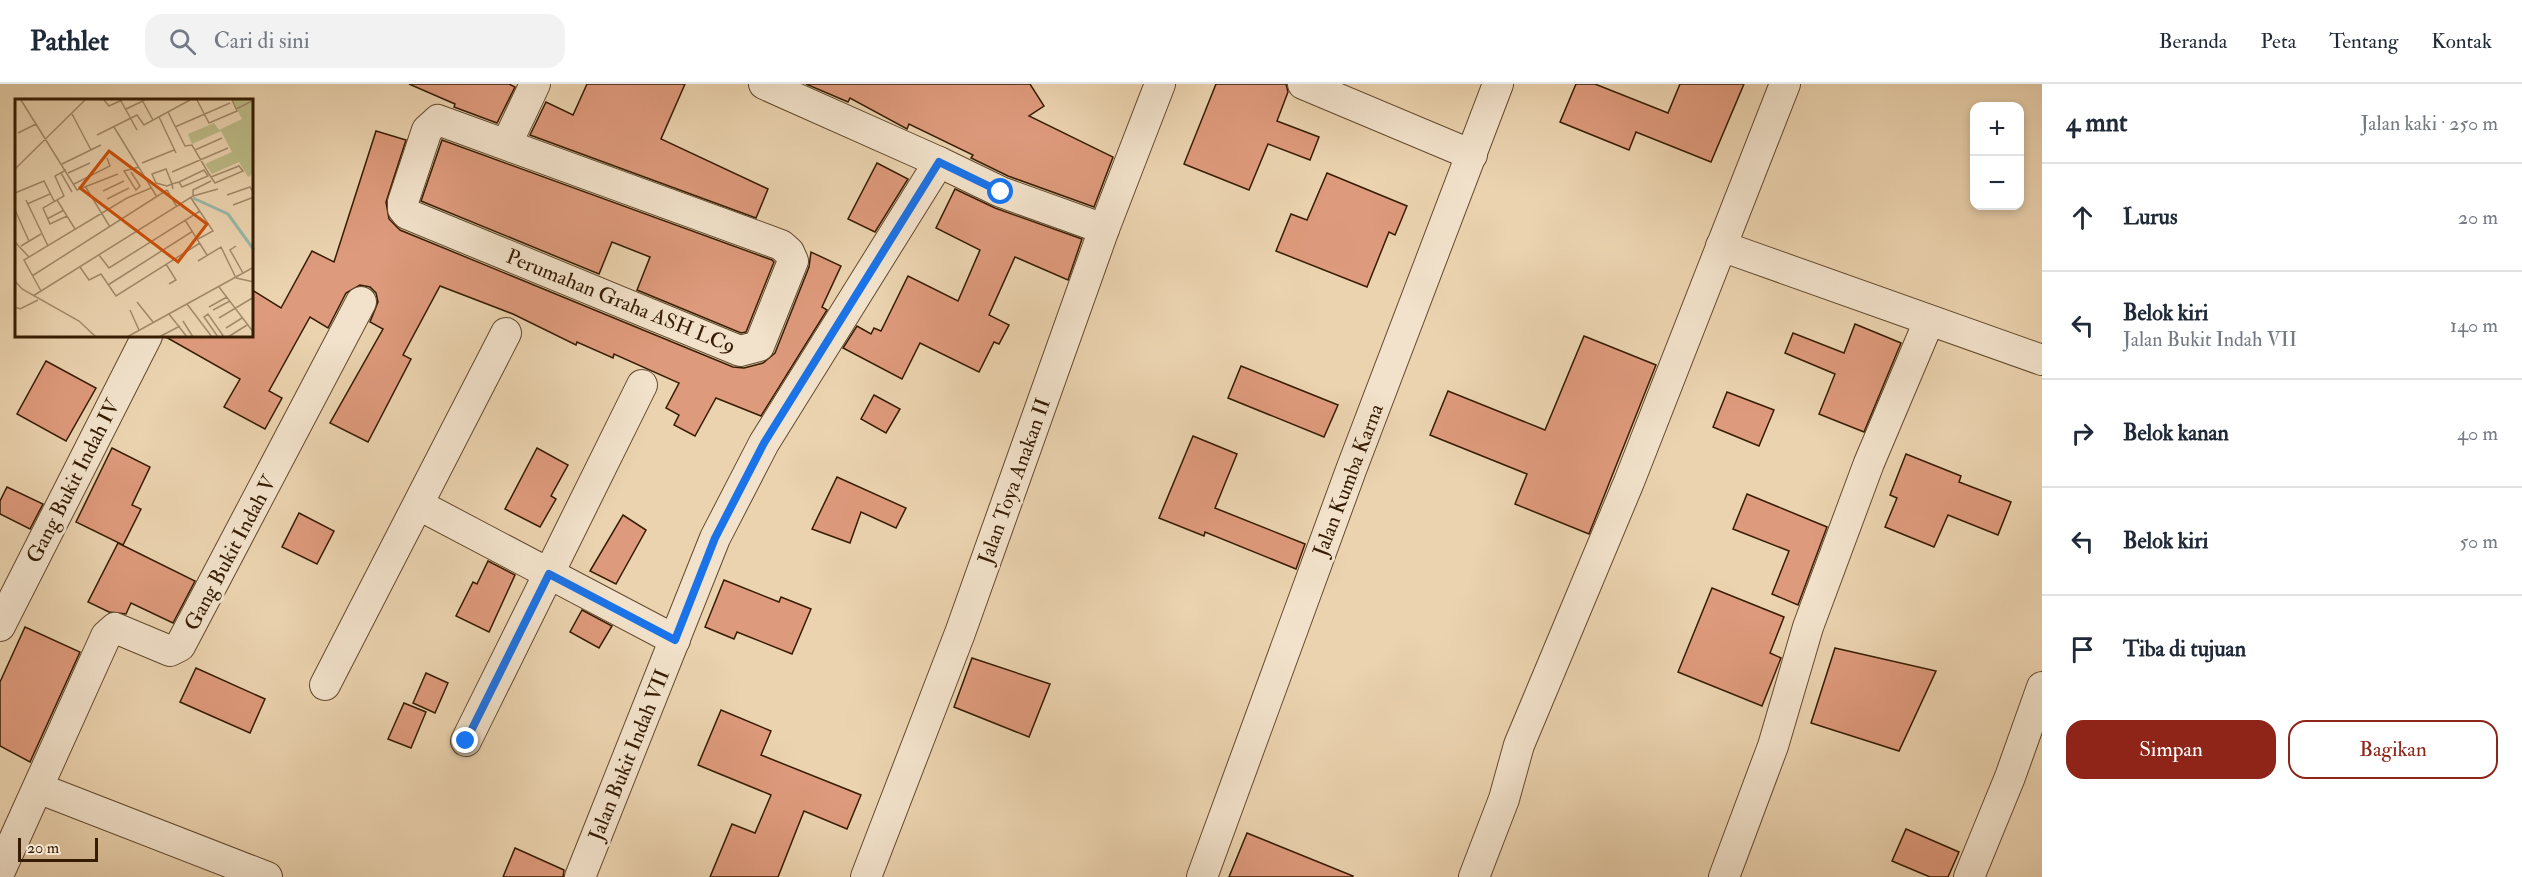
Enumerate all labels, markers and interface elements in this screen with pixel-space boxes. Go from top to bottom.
search box [145,14,565,68]
text: Pathlet [30,24,109,59]
icon: search [166,25,199,58]
text: Cari di sini [214,27,310,55]
text: Beranda [2159,28,2227,55]
text: Peta [2260,28,2296,55]
text: Tentang [2329,28,2398,55]
text: Kontak [2431,28,2492,55]
inset map [15,99,254,338]
map controls [1970,102,2024,210]
button: + [1970,102,2024,156]
text: 4 mnt [2066,107,2127,139]
text: Jalan kaki · 250 m [2361,111,2498,136]
button: − [1970,156,2024,210]
route start [987,178,1013,204]
icon: ahead [2066,201,2099,234]
text: Lurus [2123,203,2177,231]
text: 20 m [2458,205,2498,230]
street label: Perumahan Graha ASH LC9 [502,243,740,360]
text: Belok kiri [2123,299,2208,327]
icon: left [2066,309,2099,342]
text: 140 m [2450,313,2498,338]
text: Jalan Bukit Indah VII [2123,327,2297,352]
street label: Gang Bukit Indah IV [21,394,127,568]
street label: Jalan Toya Anakan II [972,395,1057,569]
street label: Jalan Kumba Karna [1307,400,1390,561]
icon: right [2066,417,2099,450]
text: Belok kanan [2123,419,2229,447]
text: 40 m [2457,421,2498,446]
street label: Gang Bukit Indah V [178,470,283,635]
icon: left [2066,525,2099,558]
text: Belok kiri [2123,527,2208,555]
text: 50 m [2459,529,2498,554]
icon: arrive [2066,633,2099,666]
text: Tiba di tujuan [2123,635,2246,663]
street label: Jalan Bukit Indah VII [582,665,676,846]
button: Simpan [2066,720,2276,779]
button: Bagikan [2288,720,2498,779]
route end [452,727,478,753]
scale bar [18,835,98,862]
text: 20 m [27,838,59,858]

